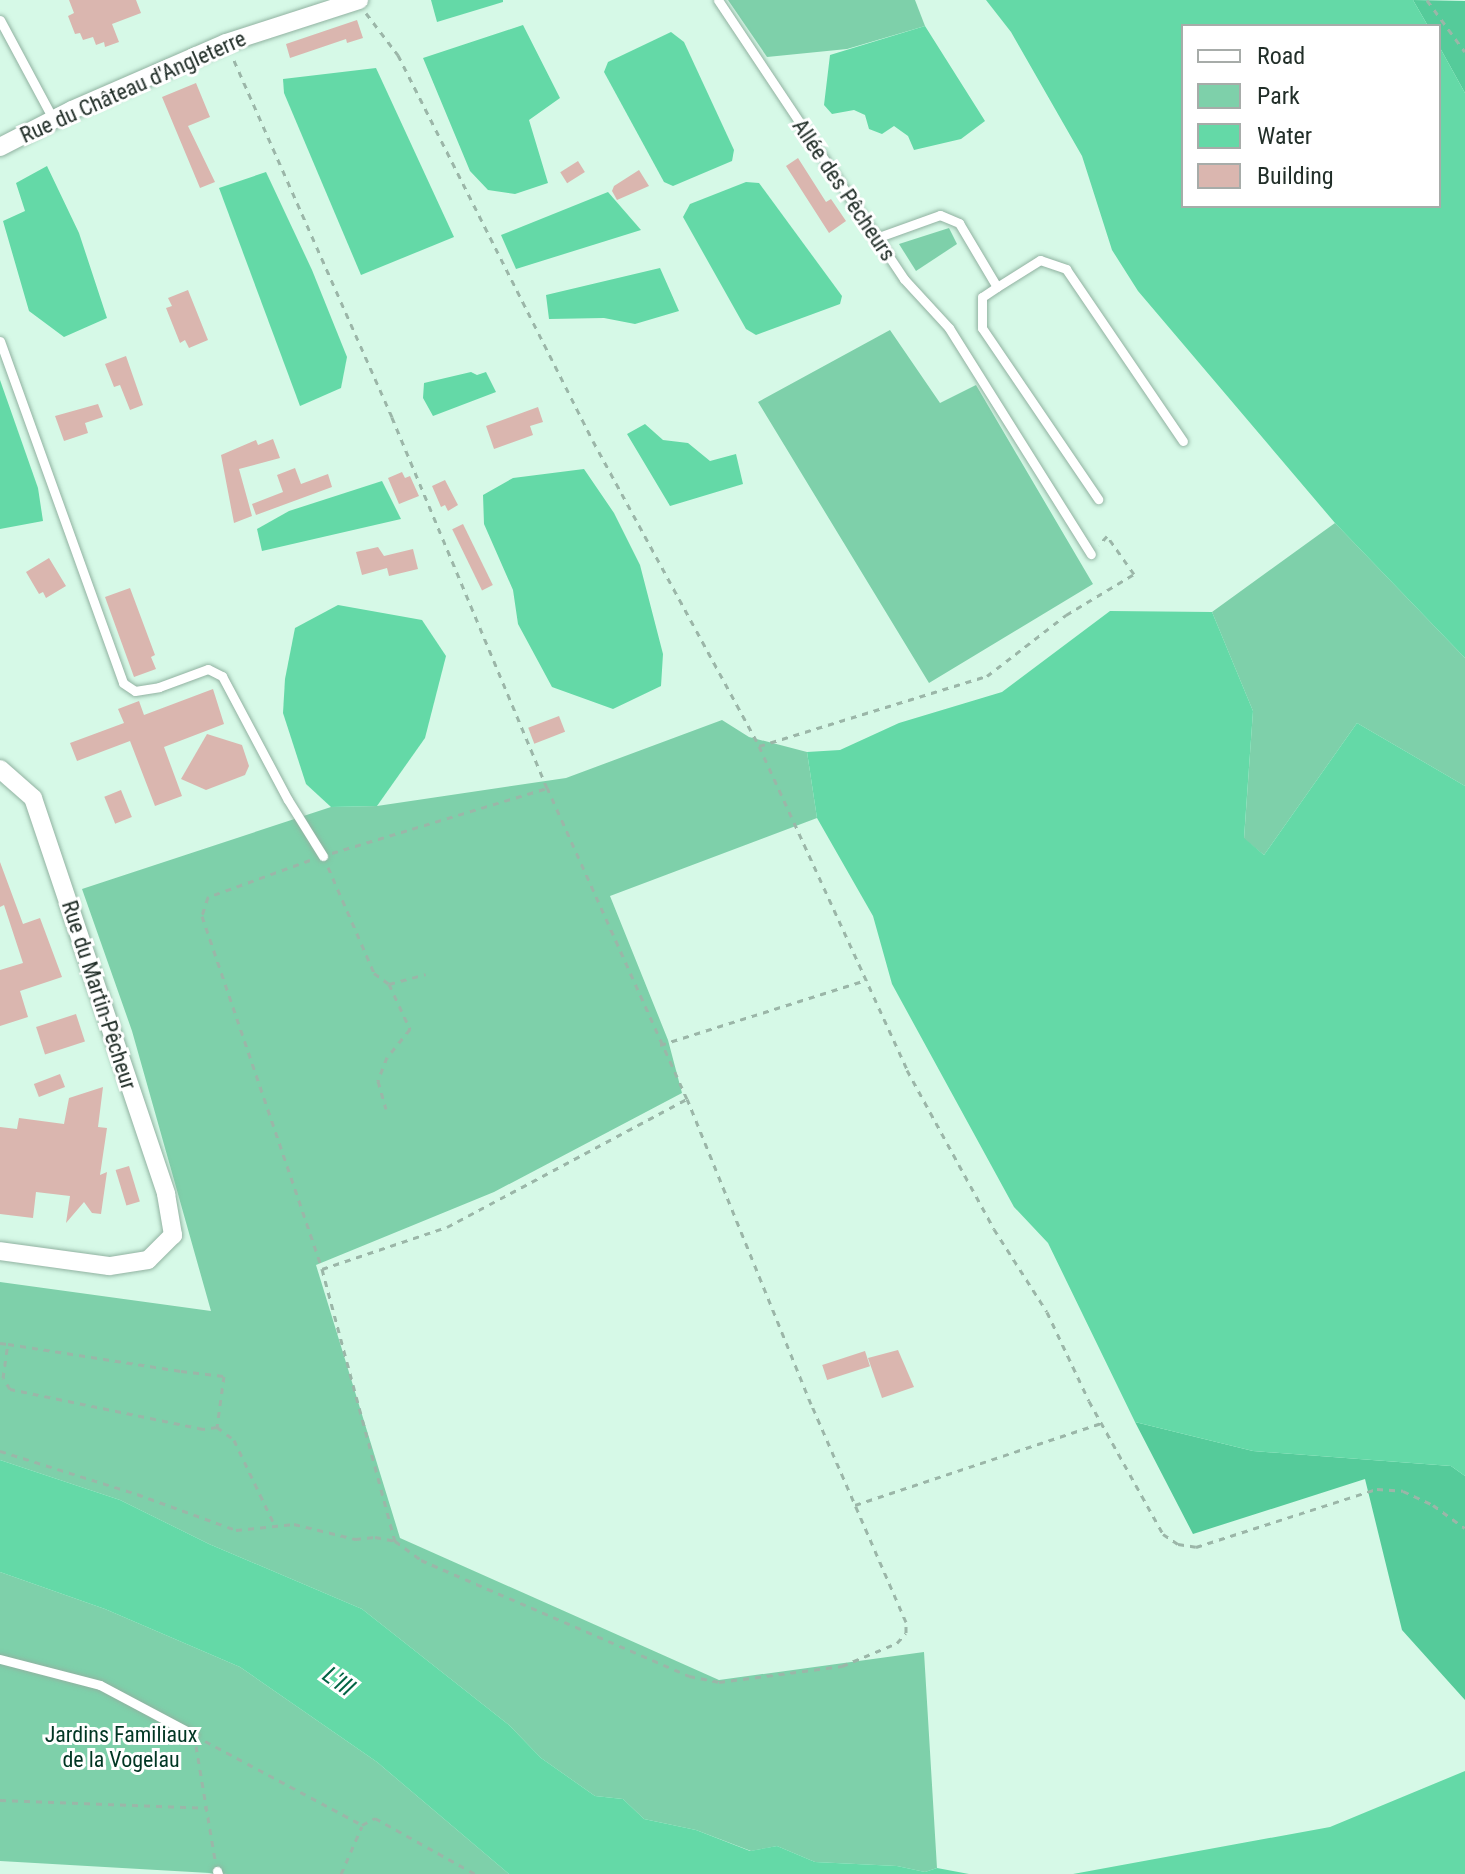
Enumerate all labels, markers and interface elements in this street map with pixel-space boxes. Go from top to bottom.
legend [1181,24,1441,208]
street label: Rue du Château d'Angleterre [16,25,250,149]
text: Road [1257,42,1305,70]
text: Park [1257,82,1300,110]
street label: Allée des Pêcheurs [787,114,901,266]
text: Water [1257,122,1312,150]
text: Building [1257,162,1334,190]
street label: Rue du Martin-Pêcheur [56,897,142,1093]
water label: L'Ill [317,1661,359,1703]
park label: Jardins Familiaux de la Vogelau [45,1721,197,1772]

